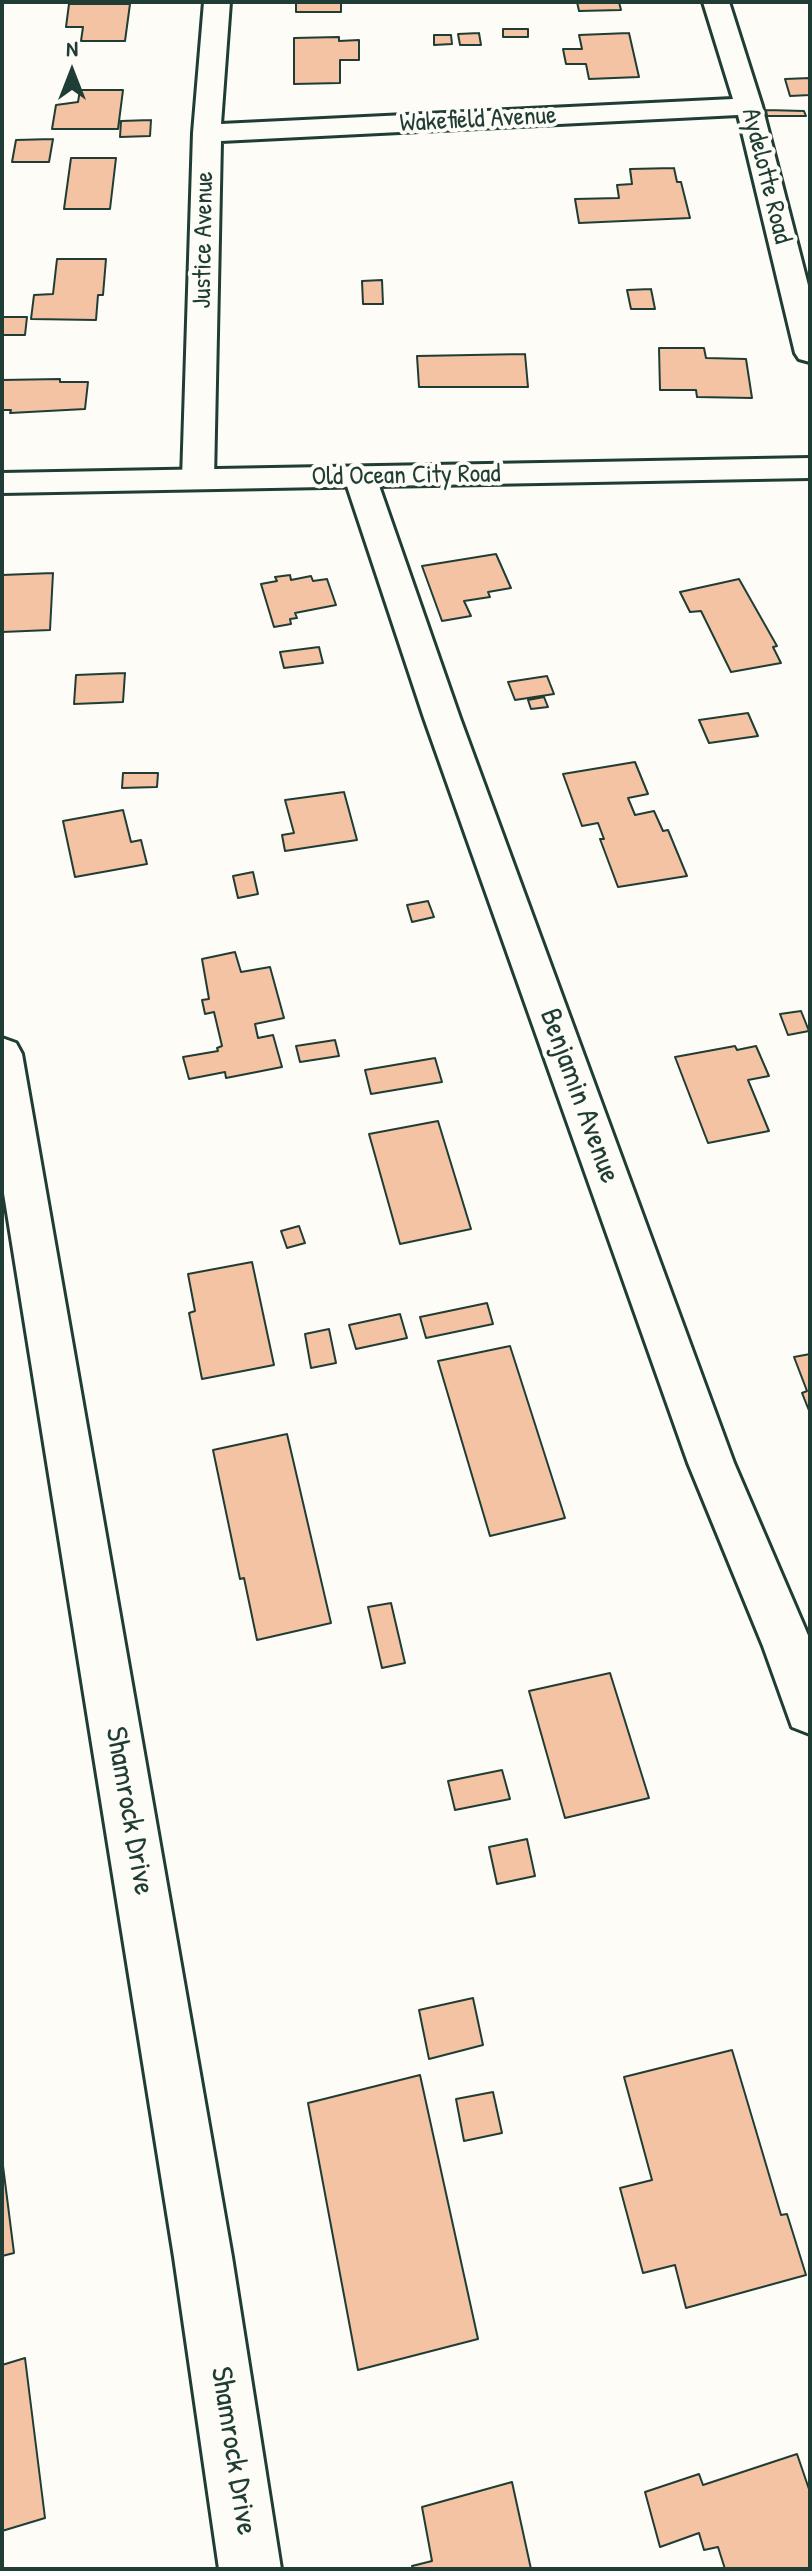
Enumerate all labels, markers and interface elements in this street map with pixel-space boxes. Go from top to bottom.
north arrow [32,32,112,112]
text: N [66,33,78,63]
street label: Wakefield Avenue [399,100,557,140]
street label: Aydelotte Road [734,105,798,247]
street label: Justice Avenue [187,171,221,309]
street label: Old Ocean City Road [311,459,501,493]
street label: Benjamin Avenue [531,1004,627,1188]
street label: Shamrock Drive [97,1724,161,1898]
street label: Shamrock Drive [202,2364,264,2538]

